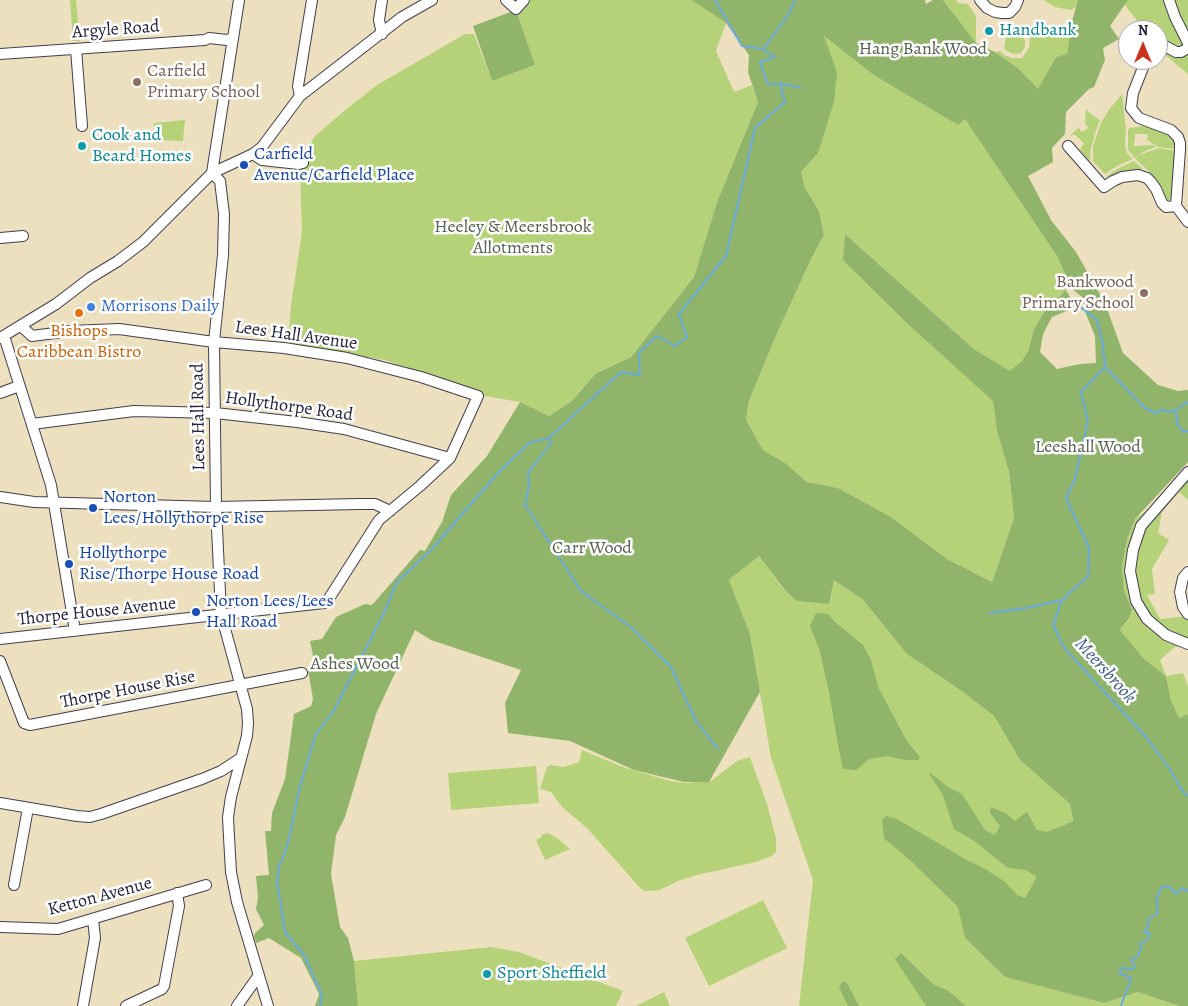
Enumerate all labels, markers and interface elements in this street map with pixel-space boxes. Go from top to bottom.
street label: Argyle Road [72,16,160,44]
place label: Handbank [999,20,1076,42]
north arrow [1118,20,1168,70]
text: N [1138,21,1148,40]
marker: Handbank [983,25,995,37]
park label: Hang Bank Wood [859,39,987,61]
place label: Carfield Primary School [147,61,260,104]
marker: Carfield Primary School [131,76,143,88]
place label: Cook and Beard Homes [92,125,191,168]
marker: Cook and Beard Homes [76,140,88,152]
place label: Carfield Avenue/Carfield Place [254,144,414,186]
marker: Carfield Avenue/Carfield Place [238,159,250,171]
park label: Heeley & Meersbrook Allotments [434,217,592,260]
place label: Bankwood Primary School [1021,272,1134,314]
marker: Bankwood Primary School [1138,287,1150,299]
place label: Morrisons Daily [101,296,219,318]
marker: Morrisons Daily [85,301,97,313]
marker: Bishops Caribbean Bistro [73,307,85,319]
street label: Lees Hall Avenue [233,317,359,355]
place label: Bishops Caribbean Bistro [17,321,141,364]
street label: Lees Hall Road [187,363,211,471]
street label: Hollythorpe Road [224,387,354,427]
park label: Leeshall Wood [1035,437,1141,459]
place label: Norton Lees/Hollythorpe Rise [103,487,264,530]
marker: Norton Lees/Hollythorpe Rise [87,502,99,514]
park label: Carr Wood [552,538,632,560]
place label: Hollythorpe Rise/Thorpe House Road [79,543,259,586]
marker: Hollythorpe Rise/Thorpe House Road [63,558,75,570]
place label: Norton Lees/Lees Hall Road [206,591,334,634]
street label: Thorpe House Avenue [17,593,177,631]
marker: Norton Lees/Lees Hall Road [190,606,202,618]
water label: Meersbrook [1070,633,1140,709]
park label: Ashes Wood [310,654,400,676]
street label: Thorpe House Rise [59,666,197,714]
street label: Ketton Avenue [46,873,154,921]
place label: Sport Sheffield [497,963,607,985]
marker: Sport Sheffield [481,968,493,980]

